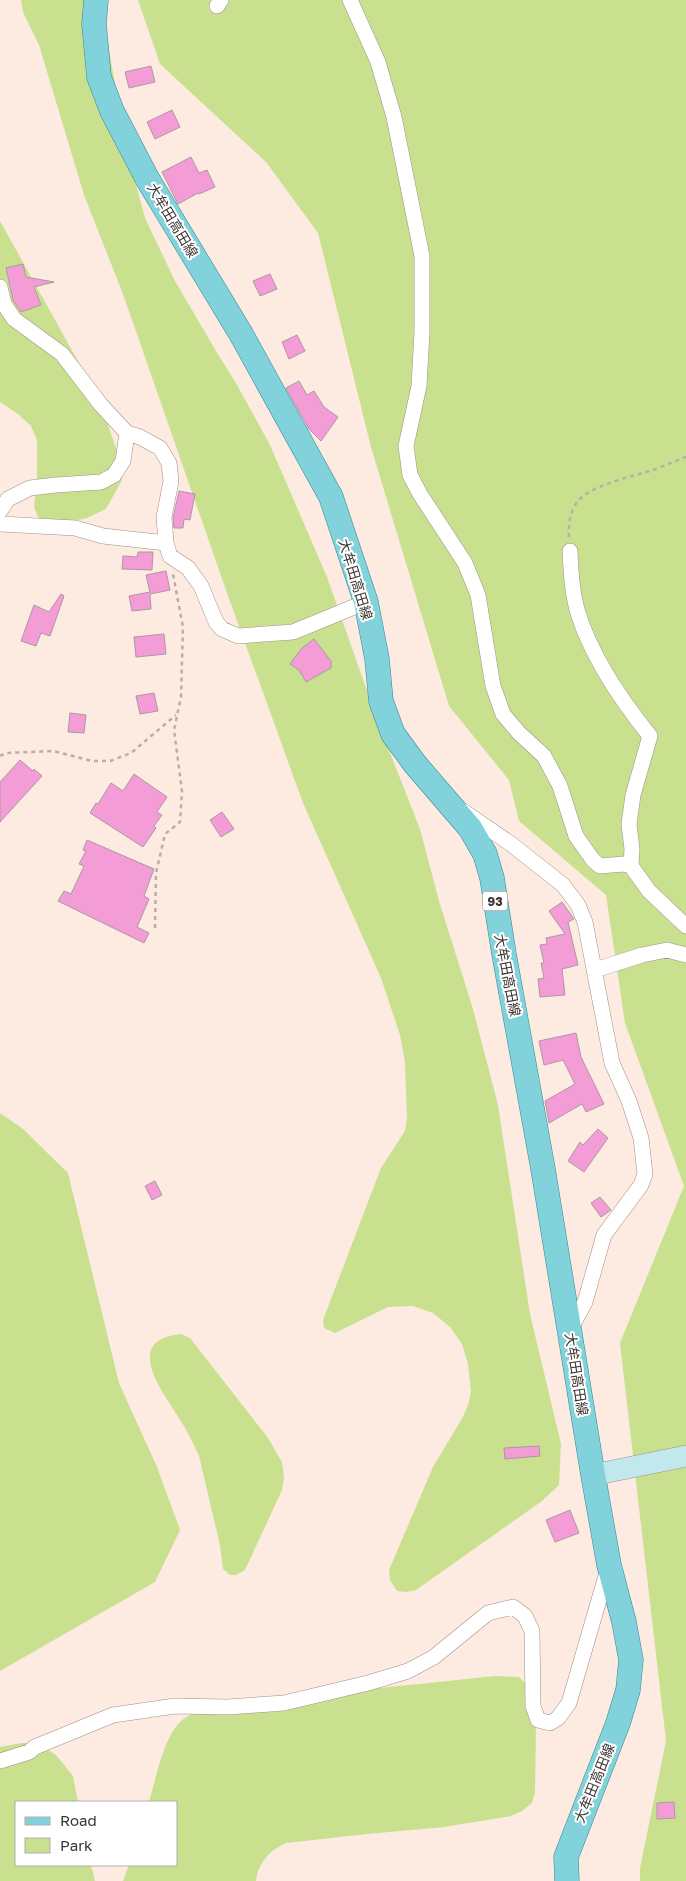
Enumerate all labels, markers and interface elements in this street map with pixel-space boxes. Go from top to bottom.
street label: 大牟田高田線 [144,180,202,260]
street label: 大牟田高田線 [336,536,376,622]
road number: 93 [482,891,508,910]
street label: 大牟田高田線 [492,932,524,1018]
street label: 大牟田高田線 [562,1331,592,1417]
street label: 大牟田高田線 [570,1741,618,1825]
legend [15,1801,178,1866]
text: Road [60,1811,97,1829]
text: Park [60,1836,93,1854]

